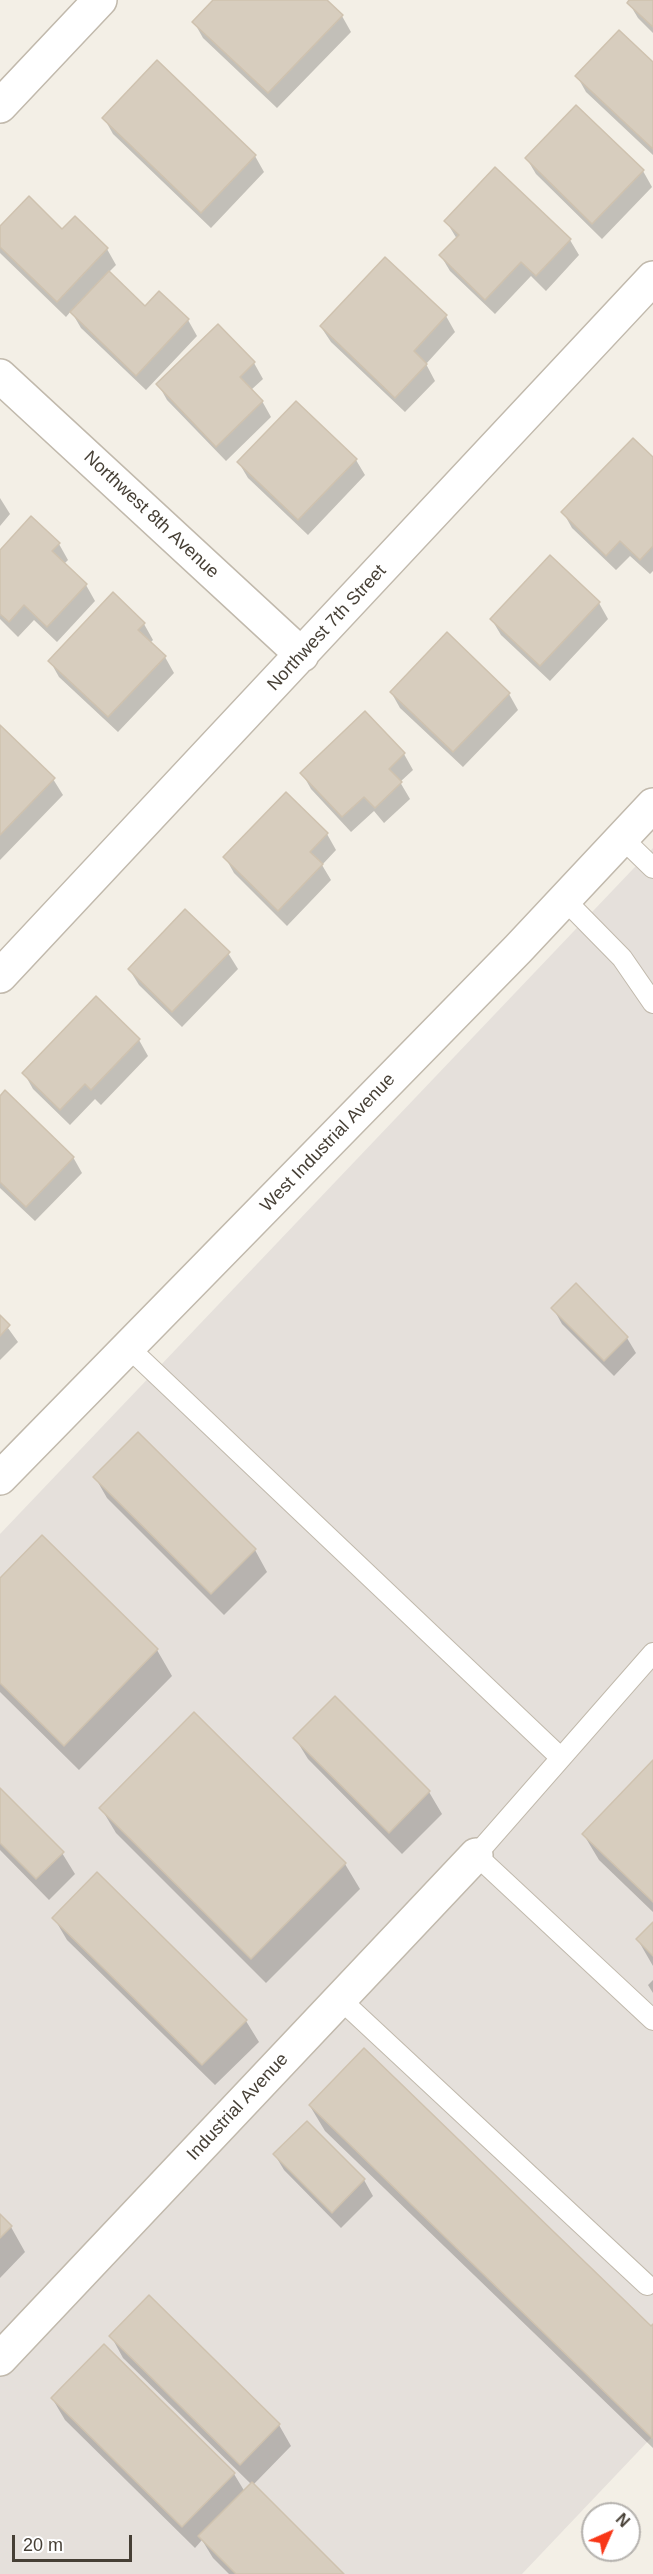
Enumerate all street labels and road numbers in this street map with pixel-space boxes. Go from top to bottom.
street label: Northwest 8th Avenue [79,447,223,583]
street label: Northwest 7th Street [263,561,391,695]
street label: West Industrial Avenue [256,1069,400,1217]
street label: Industrial Avenue [183,2049,293,2165]

